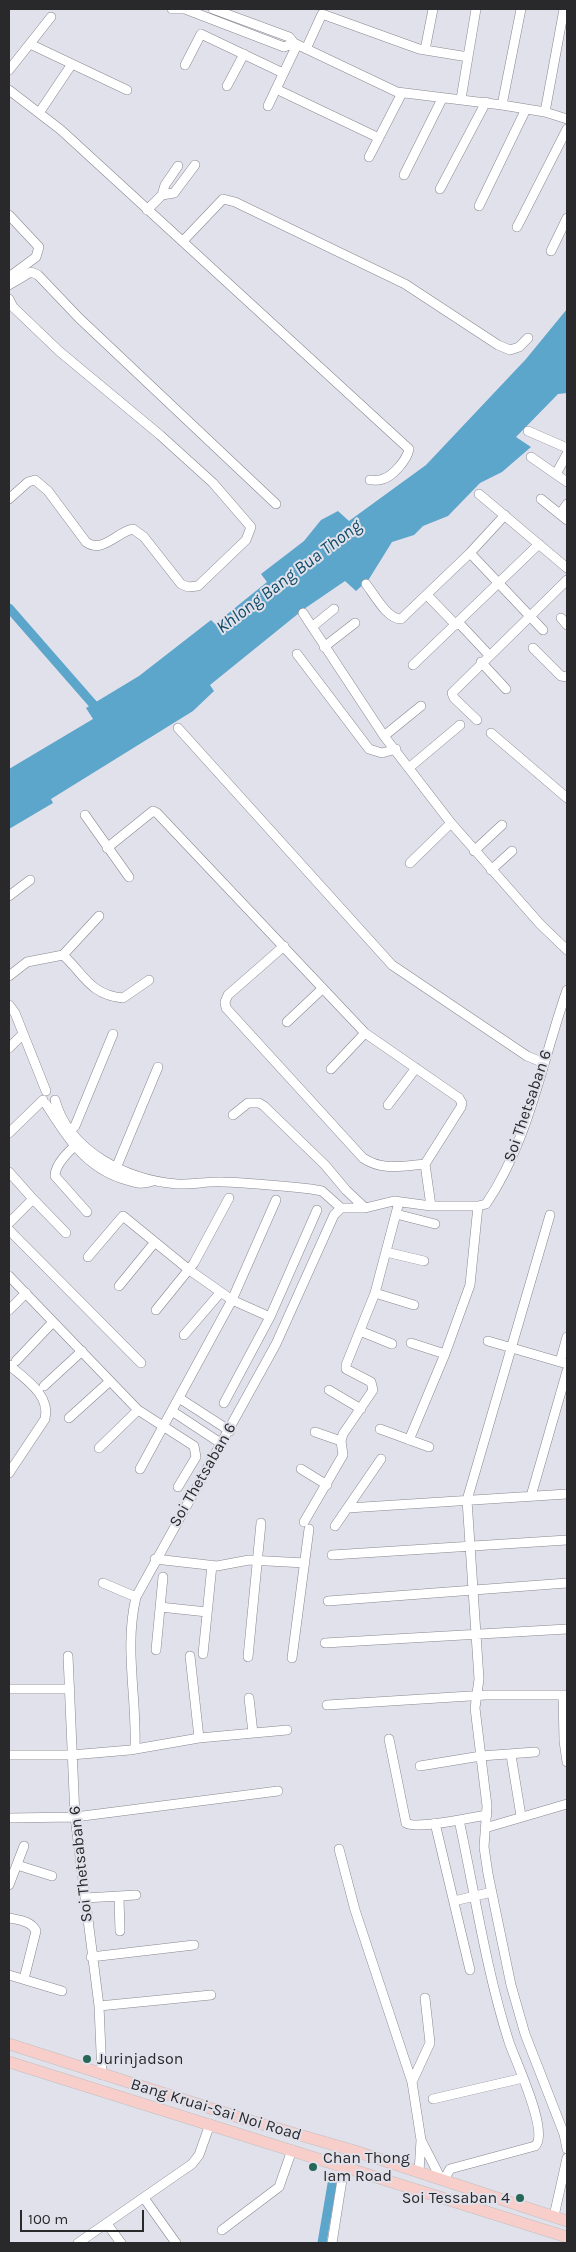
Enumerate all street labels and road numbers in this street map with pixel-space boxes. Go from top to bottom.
street label: Soi Thetsaban 6 [500,1048,556,1164]
street label: Soi Thetsaban 6 [165,1420,241,1530]
street label: Soi Thetsaban 6 [65,1805,97,1923]
street label: Bang Kruai-Sai Noi Road [128,2075,304,2145]

